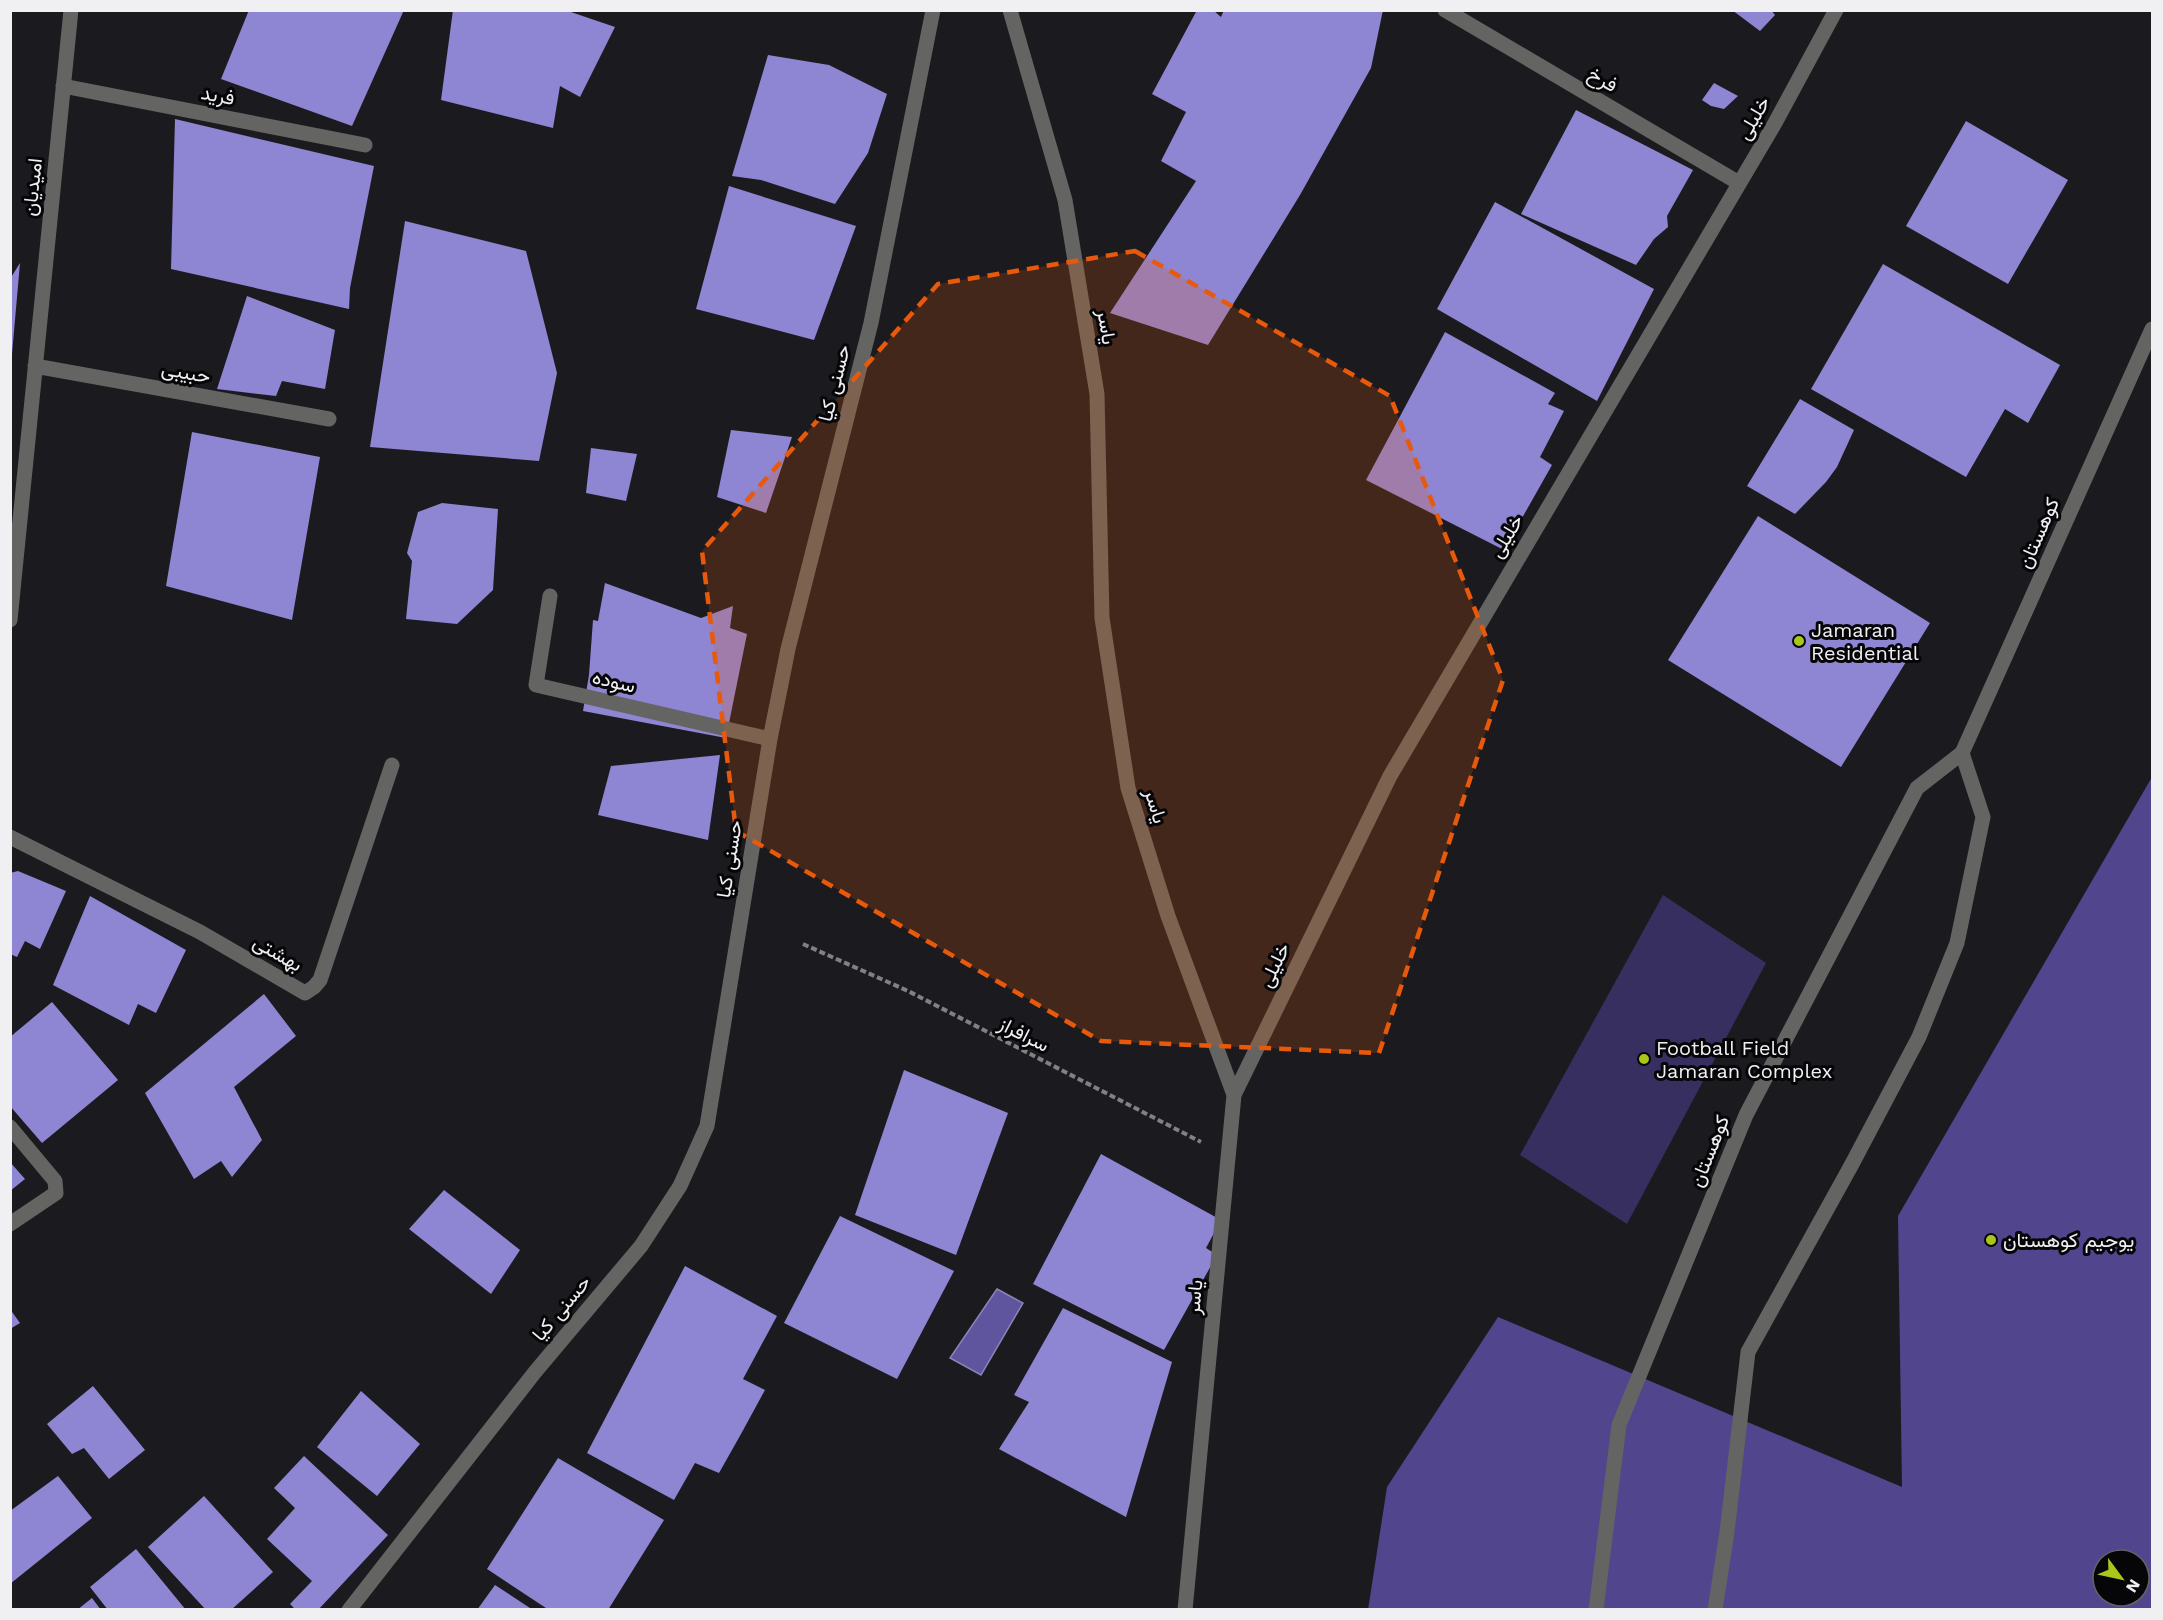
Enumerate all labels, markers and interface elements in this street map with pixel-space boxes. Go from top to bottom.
street label: فرخ [1583,61,1622,99]
street label: فرید [199,80,237,111]
street label: خلیلی [1731,92,1775,144]
street label: امیدیان [17,157,47,217]
street label: یاسر [1091,307,1122,346]
street label: حسنی کیا [813,342,855,424]
street label: حبیبی [160,356,212,388]
street label: کوهستان [2012,494,2065,573]
street label: خلیلی [1484,510,1528,562]
place label: Jamaran Residential [1811,618,1919,665]
marker: Jamaran Residential [1792,634,1806,648]
street label: سوده [590,664,638,699]
street label: یاسر [1138,785,1173,827]
street label: حسنی کیا [711,819,747,899]
street label: بهشتی [249,929,307,977]
street label: خلیلی [1253,939,1295,991]
street label: سرافراز [993,1011,1053,1058]
place label: Football Field Jamaran Complex [1656,1036,1832,1083]
marker: Football Field Jamaran Complex [1637,1052,1651,1066]
street label: کوهستان [1684,1112,1735,1191]
place label: یوجیم کوهستان [2003,1228,2134,1253]
marker: یوجیم کوهستان [1984,1233,1998,1247]
street label: حسنی کیا [527,1270,595,1346]
street label: یاسر [1180,1279,1208,1317]
north arrow [2091,1548,2151,1608]
text: N [2122,1576,2144,1596]

